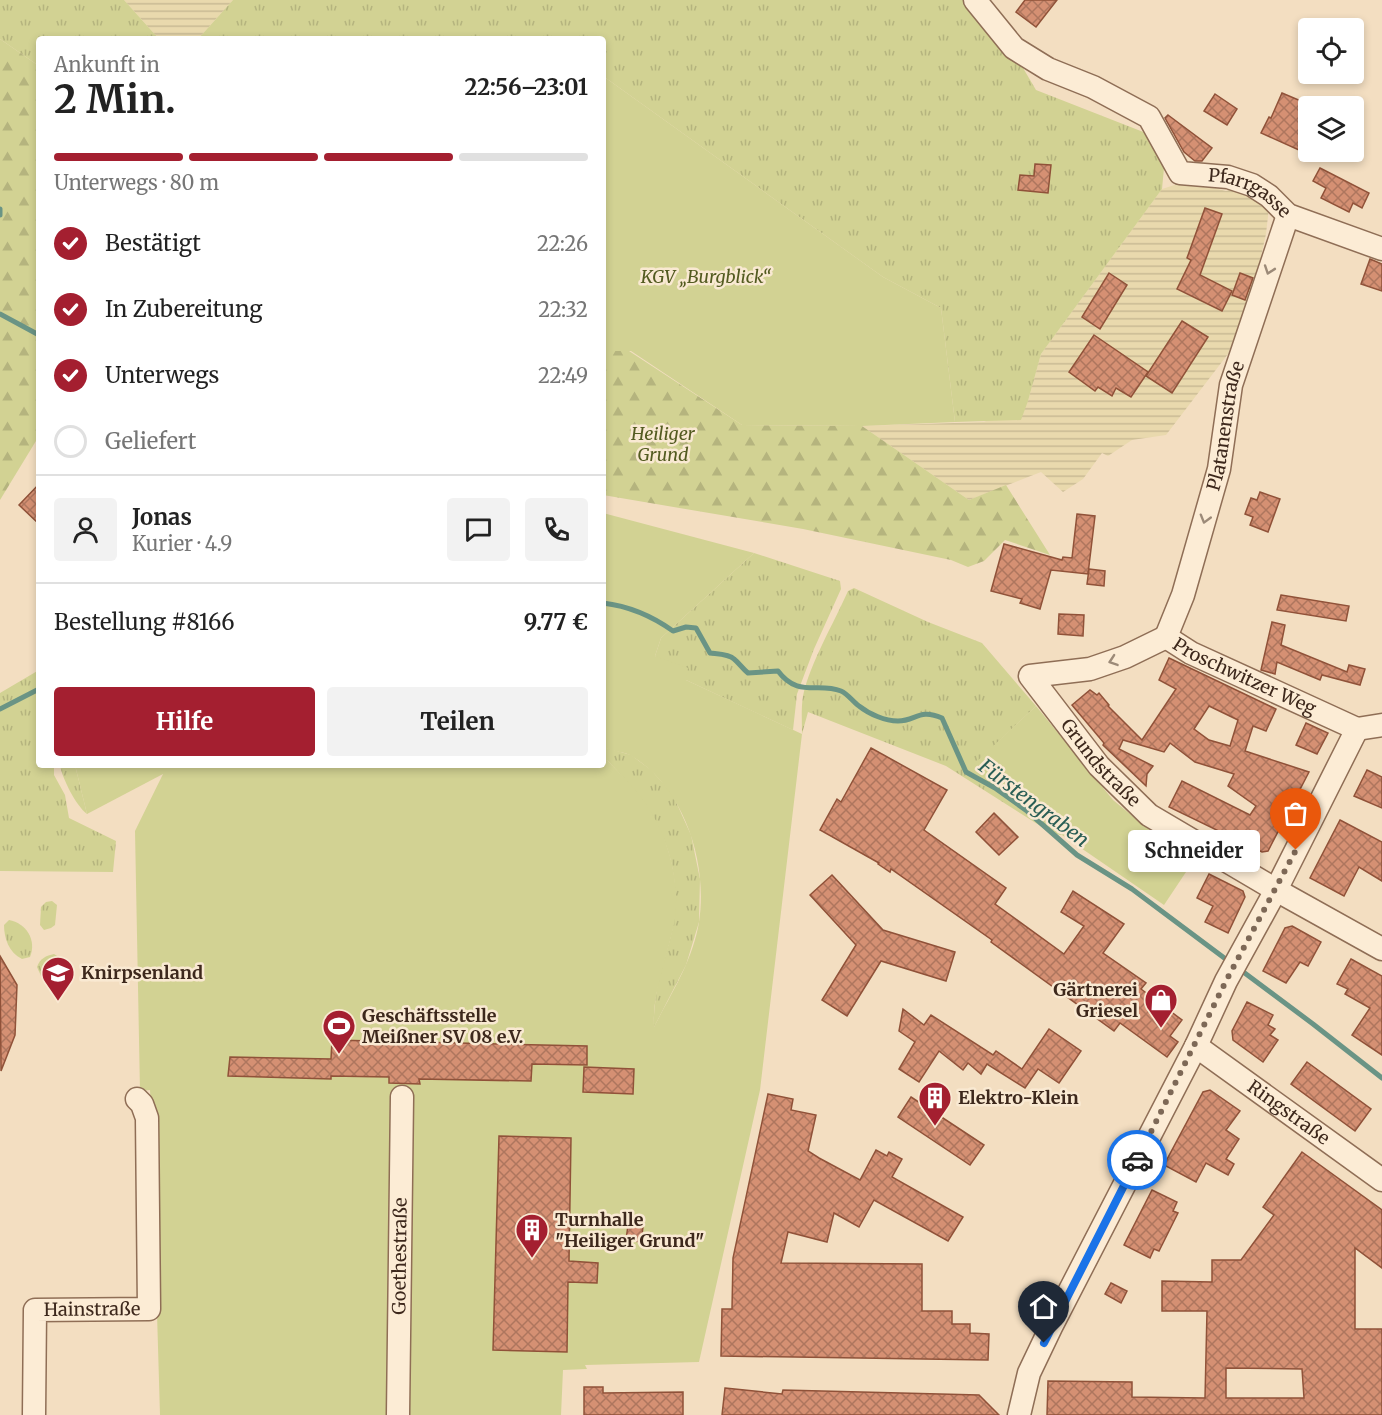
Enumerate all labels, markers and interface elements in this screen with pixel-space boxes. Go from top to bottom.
map controls [1298,18,1364,162]
button: locate [1298,18,1364,84]
text: Ankunft in [54,52,160,77]
text: 22:56–23:01 [465,73,588,101]
text: 2 Min. [54,75,176,124]
button: layers [1298,96,1364,162]
street label: Pfarrgasse [1207,163,1296,222]
text: Unterwegs · 80 m [54,170,219,195]
icon: check [54,227,87,260]
text: Bestätigt [105,229,201,257]
text: 22:26 [537,231,588,256]
one-way arrow [1264,264,1276,275]
park label: KGV „Burgblick“ [640,265,772,288]
icon: check [54,293,87,326]
text: In Zubereitung [105,295,263,323]
text: 22:32 [538,297,588,322]
street label: Platanenstraße [1201,358,1249,493]
icon: check [54,359,87,392]
text: Unterwegs [105,361,219,389]
text: 22:49 [538,363,588,388]
park label: Heiliger Grund [630,422,696,466]
text: Geliefert [105,427,196,455]
button: person [54,498,117,561]
button: chat [447,498,510,561]
button: phone [525,498,588,561]
text: Jonas [132,503,192,531]
one-way arrow [1199,514,1212,524]
text: Kurier · 4.9 [132,531,232,556]
text: Bestellung #8166 [54,608,235,636]
text: 9.77 € [524,608,588,636]
street label: Proschwitzer Weg [1168,632,1320,720]
one-way arrow [1108,654,1119,667]
button: Hilfe [54,687,315,756]
button: Teilen [327,687,588,756]
street label: Grundstraße [1056,714,1146,811]
water label: Fürstengraben [974,752,1094,852]
pin [1270,788,1321,850]
icon: bag [1279,797,1312,830]
callout: Schneider [1128,829,1260,871]
text: Schneider [1144,838,1244,863]
school or university icon: Knirpsenland [40,955,76,1002]
place label: Knirpsenland [81,961,203,984]
place label: Gärtnerei Griesel [1053,978,1138,1022]
shop icon: Gärtnerei Griesel [1143,982,1179,1029]
place label: Geschäftsstelle Meißner SV 08 e.V. [362,1004,524,1048]
sports icon: Geschäftsstelle Meißner SV 08 e.V. [321,1008,357,1055]
street label: Ringstraße [1243,1075,1334,1150]
building icon: Elektro-Klein [917,1080,953,1127]
place label: Elektro-Klein [958,1086,1079,1109]
courier [1107,1130,1167,1190]
icon: car [1121,1144,1154,1177]
street label: Goethestraße [387,1197,412,1315]
place label: Turnhalle "Heiliger Grund" [555,1208,704,1252]
building icon: Turnhalle "Heiliger Grund" [514,1212,550,1259]
pin [1018,1281,1069,1343]
icon: home [1027,1290,1060,1323]
street label: Hainstraße [44,1297,140,1321]

